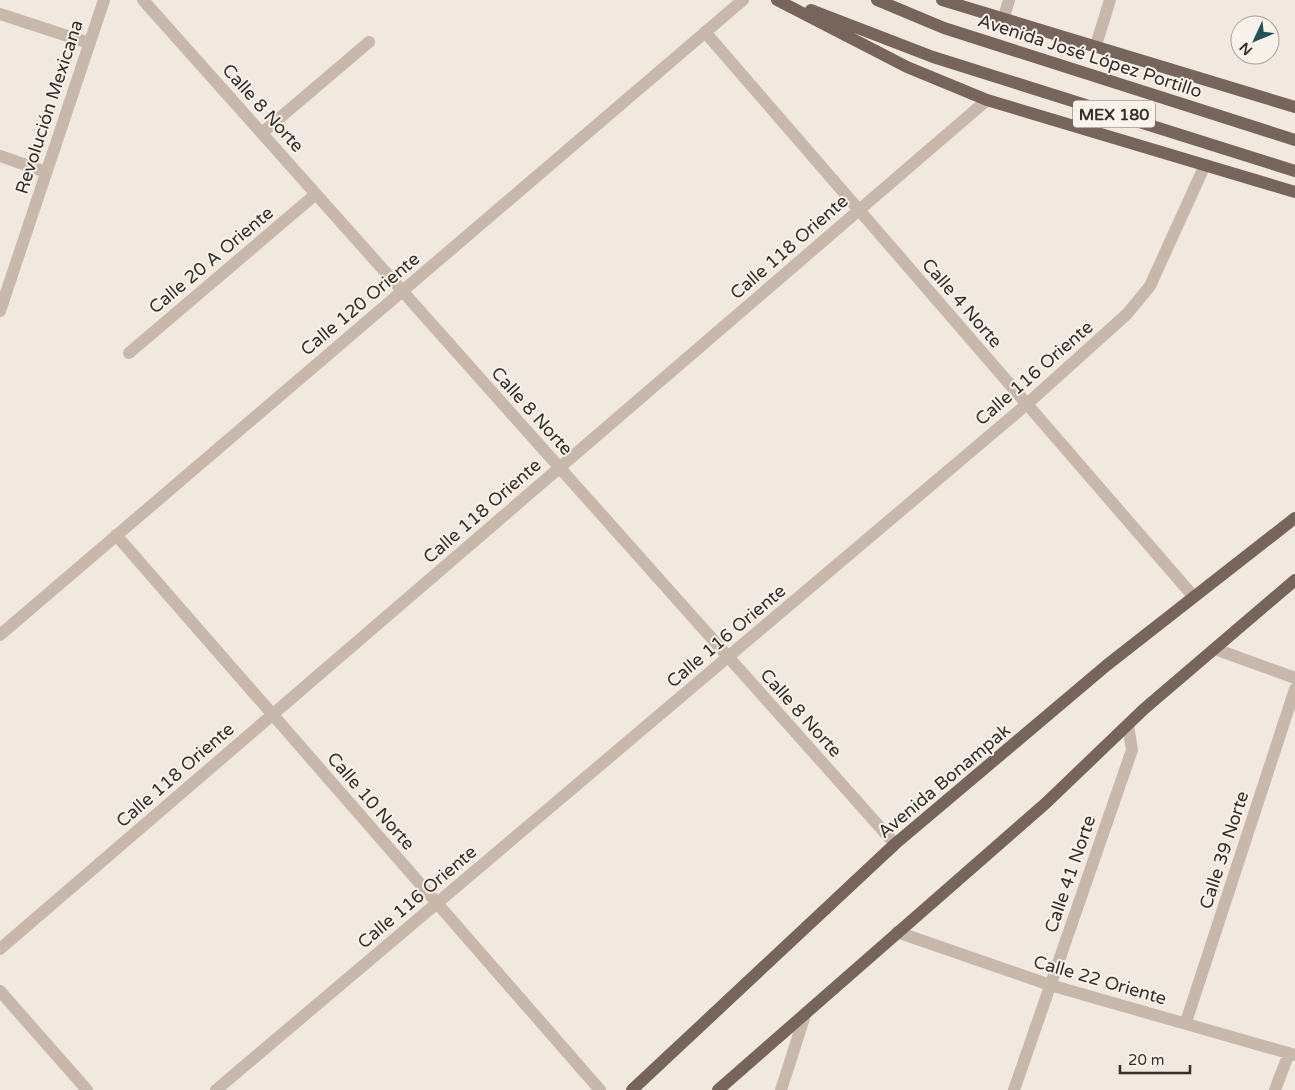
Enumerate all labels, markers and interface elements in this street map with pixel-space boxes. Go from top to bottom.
street label: Avenida José López Portillo [975,9,1205,103]
north arrow [1230,15,1280,65]
street label: Revolución Mexicana [10,17,88,197]
text: N [1236,39,1256,59]
street label: Calle 8 Norte [218,59,308,157]
road number: MEX 180 [1073,100,1155,128]
street label: Calle 118 Oriente [726,190,852,304]
street label: Calle 20 A Oriente [144,202,278,318]
street label: Calle 120 Oriente [296,248,424,360]
street label: Calle 4 Norte [917,254,1007,352]
street label: Calle 116 Oriente [971,316,1097,430]
street label: Calle 8 Norte [487,362,577,460]
street label: Calle 118 Oriente [419,454,545,568]
street label: Calle 116 Oriente [662,580,790,692]
street label: Calle 8 Norte [756,664,846,762]
street label: Calle 118 Oriente [112,718,238,832]
street label: Avenida Bonampak [873,719,1015,843]
street label: Calle 10 Norte [322,747,420,855]
street label: Calle 39 Norte [1195,788,1253,912]
street label: Calle 41 Norte [1040,812,1100,936]
street label: Calle 116 Oriente [353,841,481,953]
street label: Calle 22 Oriente [1031,950,1169,1010]
scale bar [1120,1042,1190,1074]
text: 20 m [1128,1051,1165,1069]

